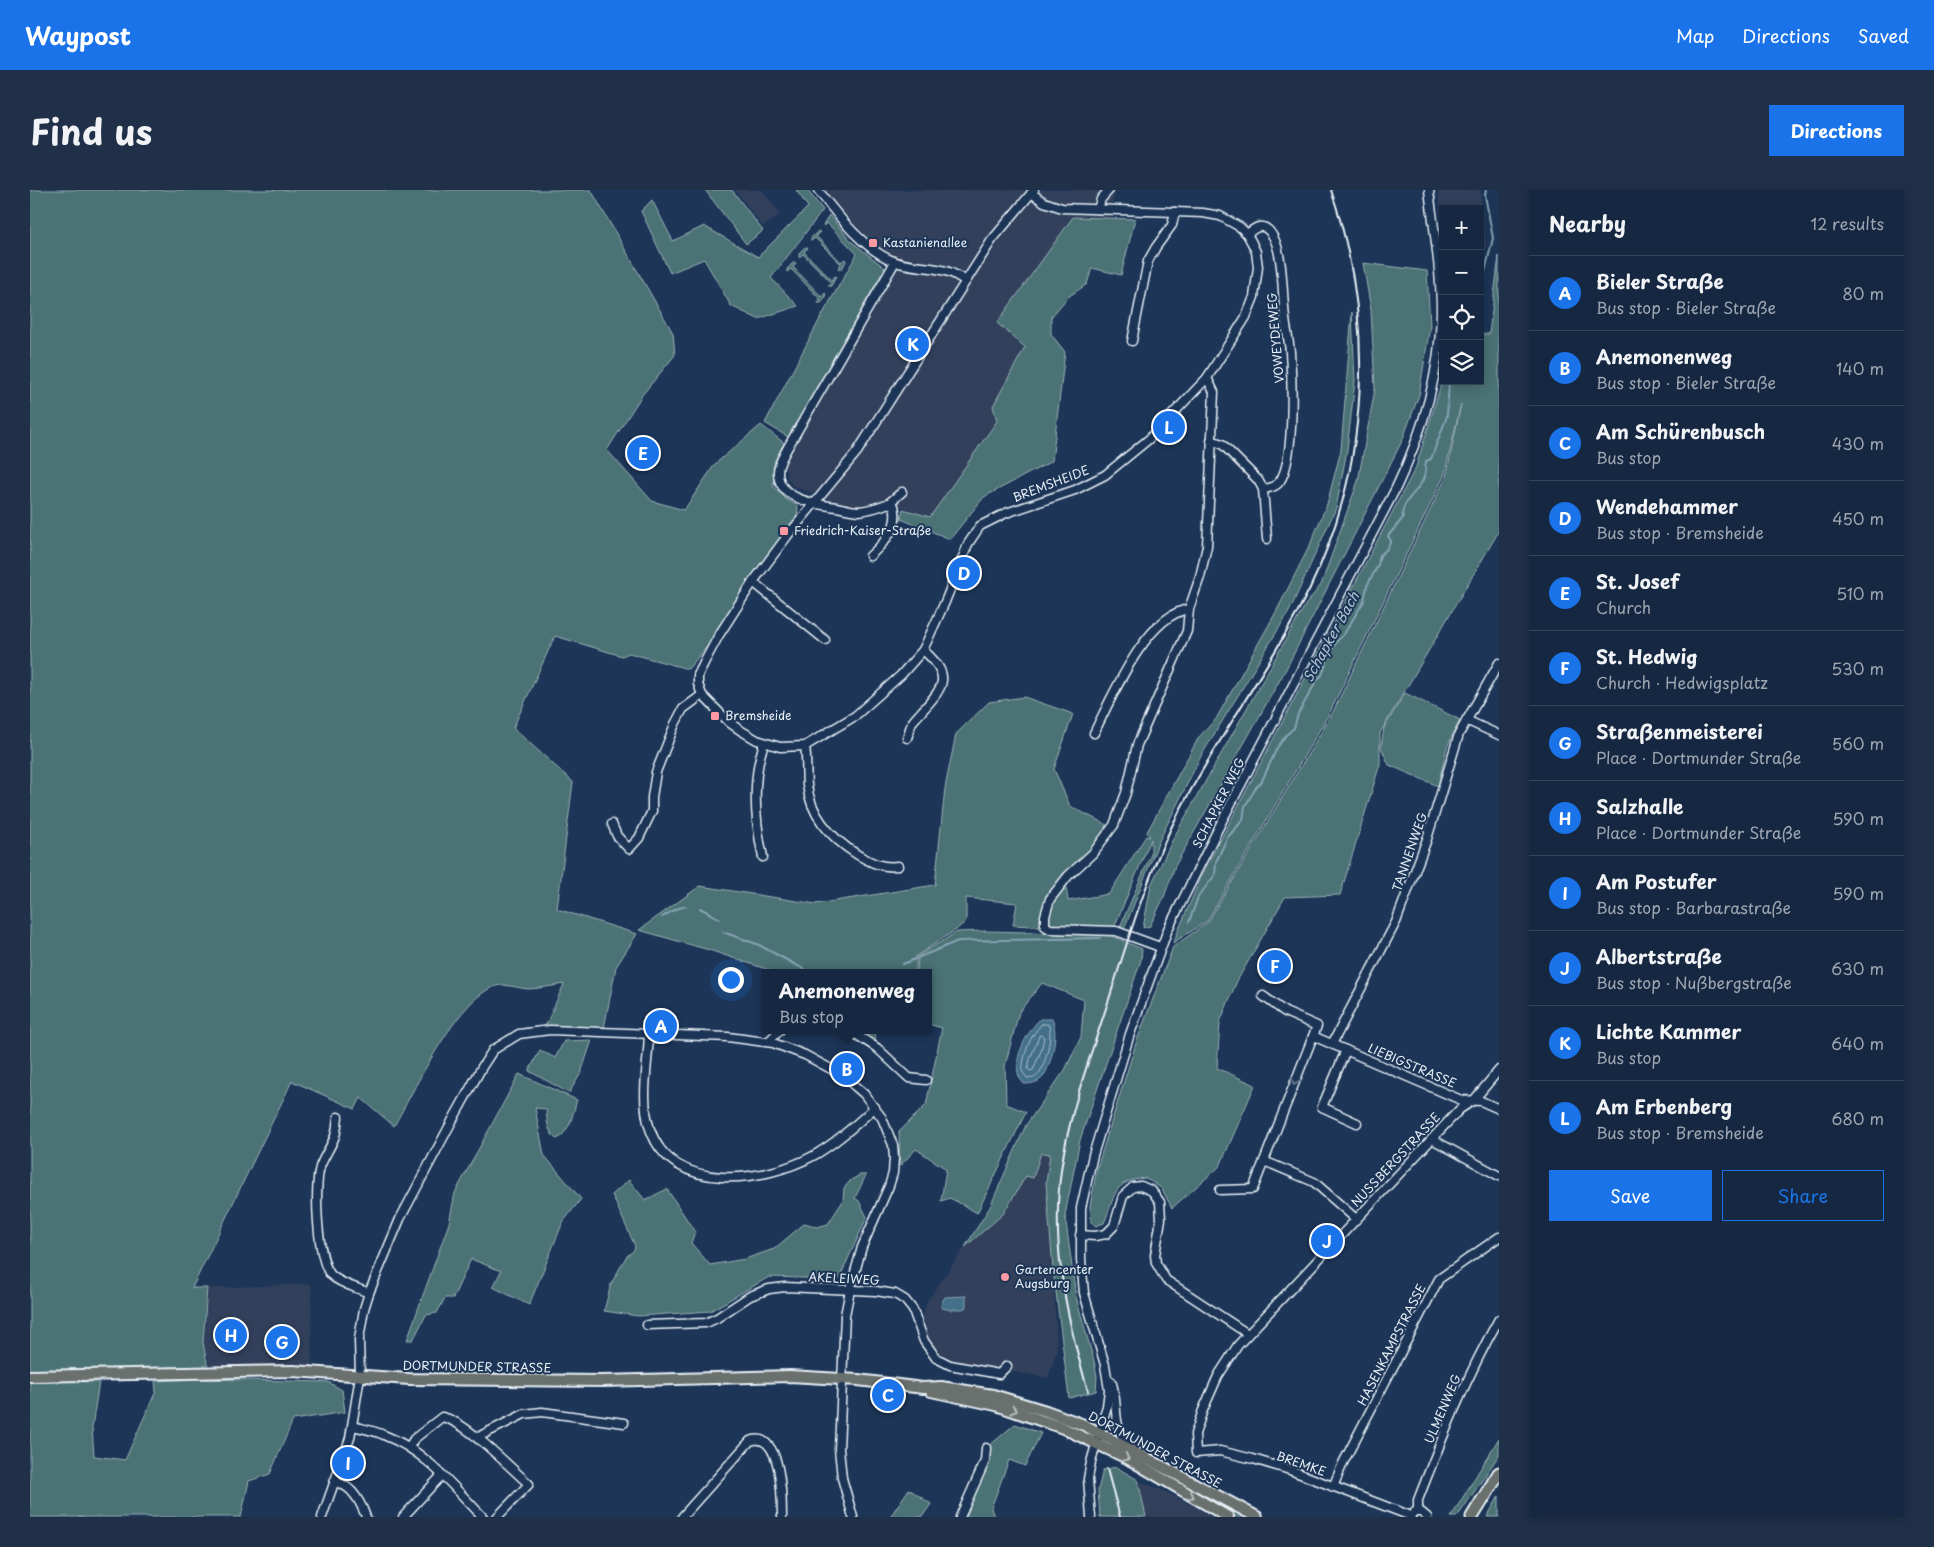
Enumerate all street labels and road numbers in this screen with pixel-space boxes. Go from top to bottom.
street label: VOWEYDEWEG [1262,292,1288,384]
street label: BREMSHEIDE [1010,460,1091,506]
street label: SCHAPKER WEG [1188,754,1249,851]
street label: TANNENWEG [1387,810,1431,893]
street label: LIEBIGSTRASSE [1366,1038,1460,1092]
street label: NUSSBERGSTRASSE [1347,1108,1444,1211]
street label: AKELEIWEG [808,1267,880,1289]
street label: HASENKAMPSTRASSE [1353,1280,1430,1409]
street label: DORTMUNDER STRASSE [403,1356,552,1376]
street label: ULMENWEG [1419,1371,1465,1446]
street label: DORTMUNDER STRASSE [1086,1406,1225,1492]
street label: BREMKE [1274,1446,1329,1480]

